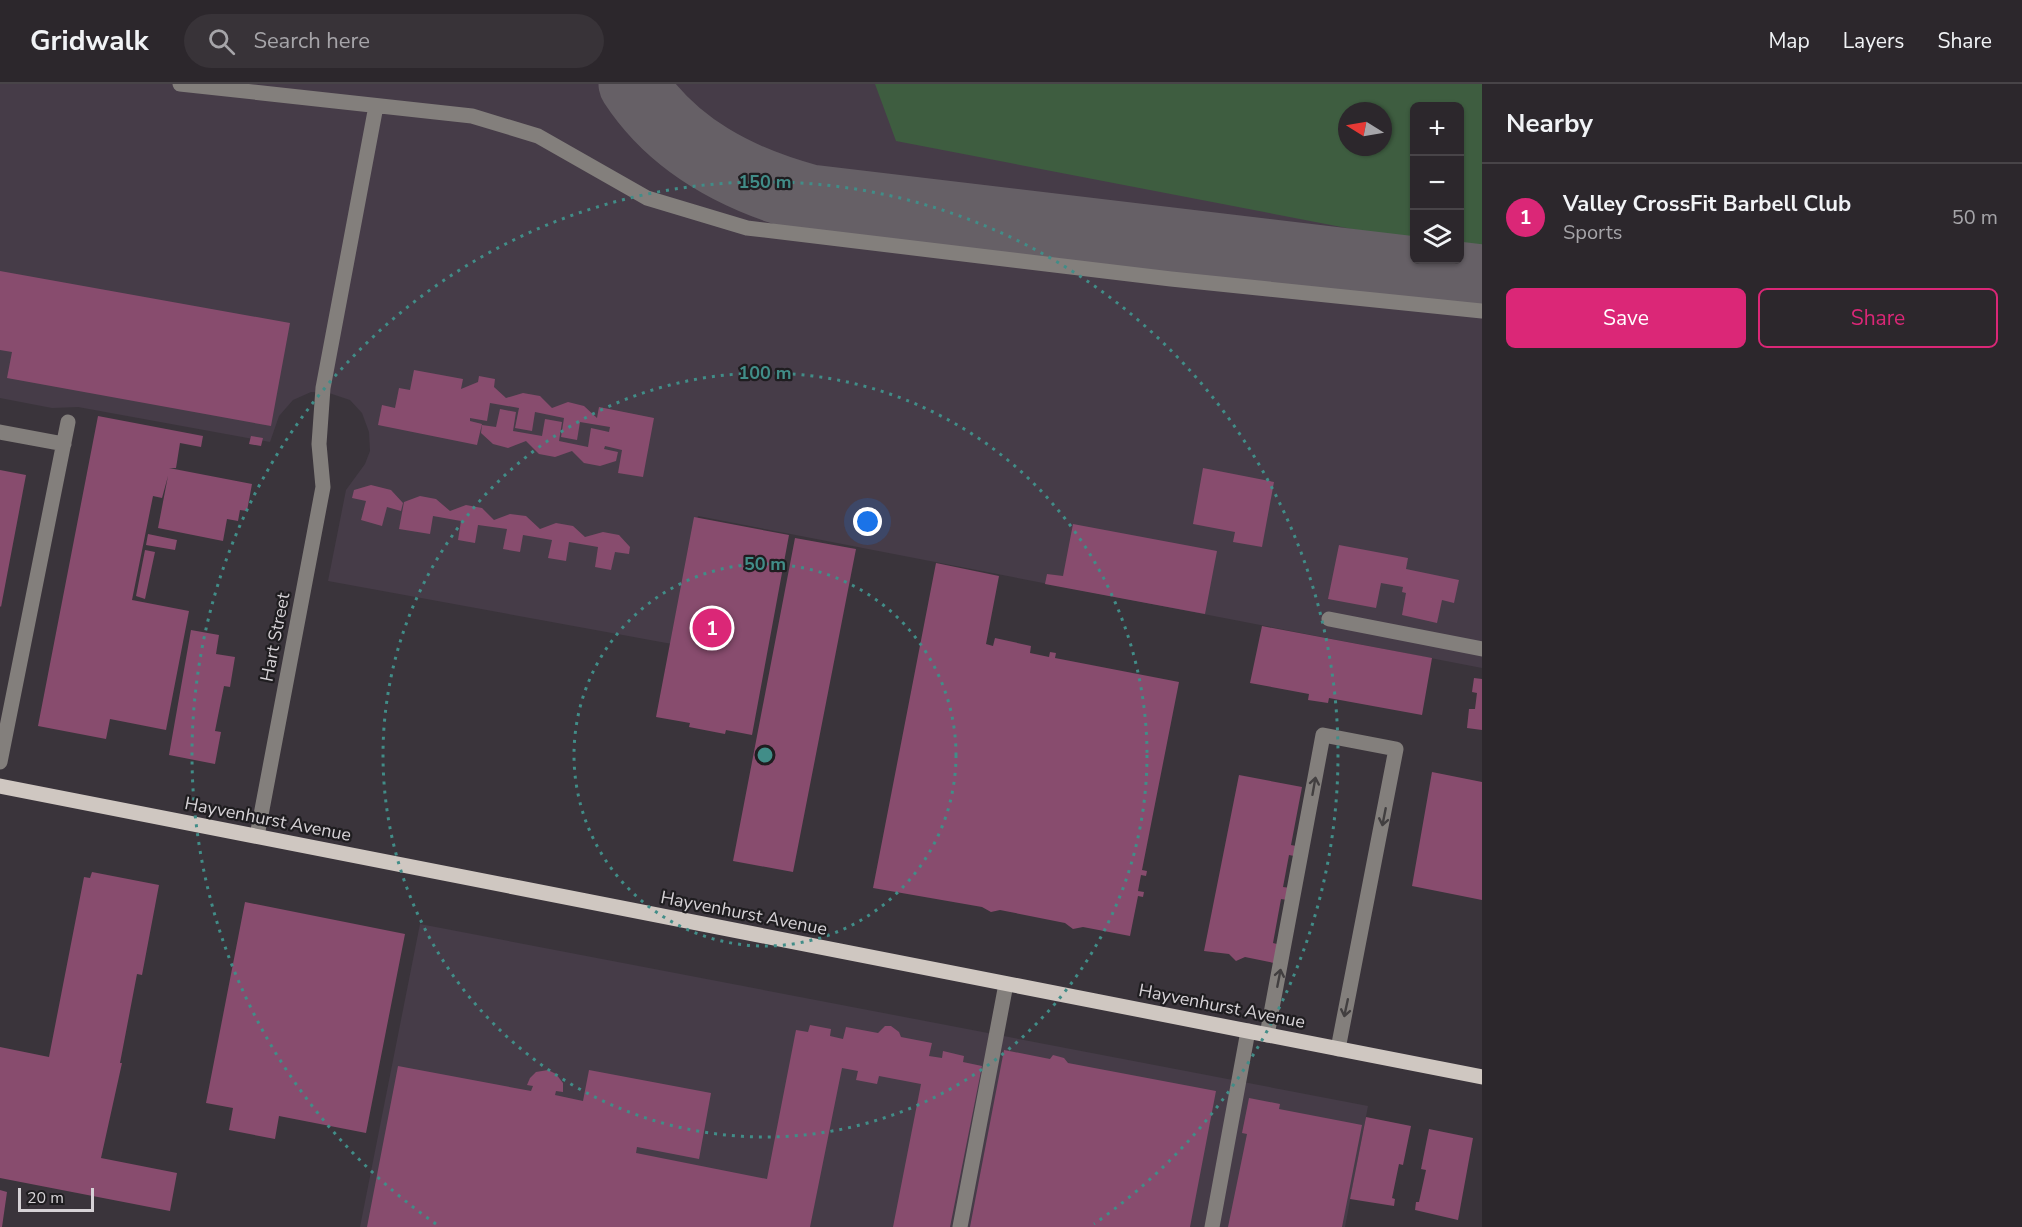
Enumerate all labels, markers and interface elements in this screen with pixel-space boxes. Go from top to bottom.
search box [184,14,604,68]
text: Gridwalk [30,22,148,60]
icon: search [205,25,238,58]
text: Search here [253,26,370,56]
text: Map [1768,27,1810,55]
text: Layers [1843,27,1904,55]
text: Share [1937,27,1992,55]
north arrow [1338,102,1392,156]
map controls [1410,102,1464,264]
button: + [1410,102,1464,156]
text: Nearby [1506,106,1593,141]
button: − [1410,156,1464,210]
text: 150 m [738,170,792,194]
text: Valley CrossFit Barbell Club [1563,189,1851,219]
text: 1 [1520,204,1532,231]
text: 50 m [1952,204,1998,231]
button: layers [1410,210,1464,264]
text: Sports [1563,219,1622,246]
button: Save [1506,288,1746,348]
button: Share [1758,288,1998,348]
text: 100 m [738,361,792,385]
your location [853,507,882,536]
text: 50 m [744,552,786,576]
street label: Hart Street [255,590,296,684]
pin: 1 [692,606,732,650]
centre of rings [755,745,775,765]
one-way arrow [1309,776,1320,796]
street label: Hayvenhurst Avenue [183,791,353,847]
one-way arrow [1378,806,1389,826]
street label: Hayvenhurst Avenue [659,885,829,941]
one-way arrow [1274,968,1285,988]
street label: Hayvenhurst Avenue [1137,978,1307,1034]
one-way arrow [1340,998,1352,1017]
scale bar [18,1185,94,1212]
text: 20 m [27,1187,64,1209]

